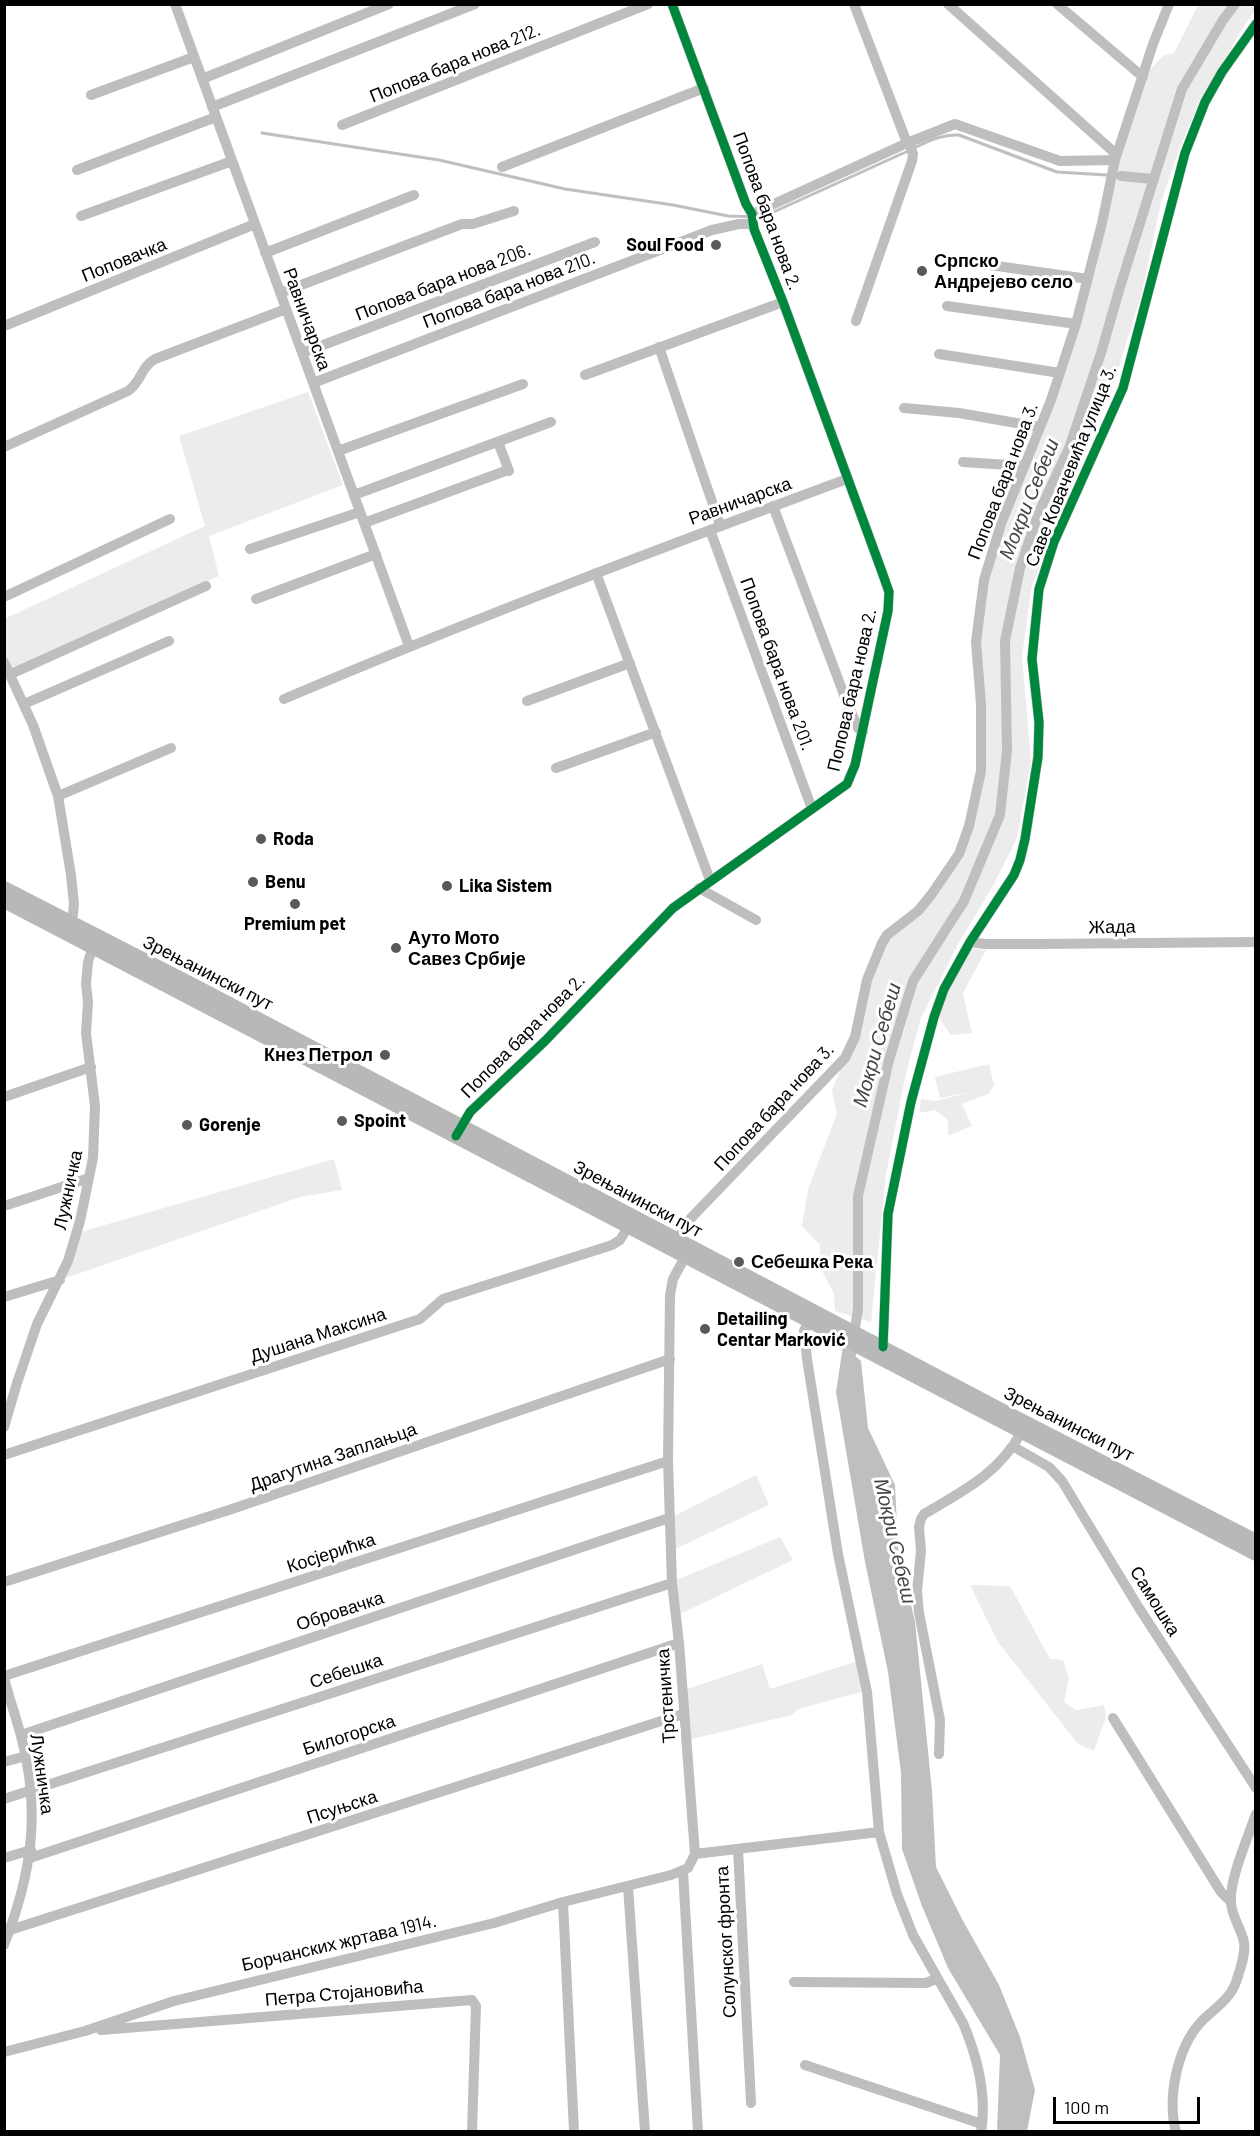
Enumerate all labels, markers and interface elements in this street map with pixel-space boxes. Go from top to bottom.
street label: Попова бара нова 212. [366,19,544,107]
street label: Попова бара нова 2. [728,129,806,293]
street label: Поповачка [79,233,169,287]
place label: Soul Food [626,234,704,256]
marker: Soul Food [709,238,723,252]
street label: Попова бара нова 206. [352,239,534,325]
street label: Попова бара нова 210. [420,247,598,333]
place label: Српско Андрејево село [934,250,1073,292]
marker: Српско Андрејево село [915,264,929,278]
street label: Равничарска [278,265,336,373]
street label: Саве Ковачевића улица 3. [1021,362,1121,570]
street label: Попова бара нова 3. [963,399,1043,563]
water label: Мокри Себеш [994,435,1064,563]
street label: Равничарска [686,472,794,530]
street label: Попова бара нова 201. [736,574,818,754]
street label: Попова бара нова 2. [823,606,881,774]
place label: Roda [273,828,314,850]
marker: Roda [254,832,268,846]
place label: Benu [265,871,306,893]
marker: Benu [246,875,260,889]
place label: Lika Sistem [459,875,552,897]
marker: Lika Sistem [440,879,454,893]
marker: Premium pet [288,897,302,911]
place label: Premium pet [244,913,346,935]
street label: Жада [1088,916,1136,938]
place label: Ауто Мото Савез Србије [408,927,526,970]
street label: Зрењанински пут [139,931,277,1015]
marker: Ауто Мото Савез Србије [389,941,403,955]
street label: Попова бара нова 2. [456,969,590,1103]
water label: Мокри Себеш [848,980,906,1110]
street label: Попова бара нова 3. [709,1039,839,1175]
place label: Кнез Петрол [264,1044,373,1066]
marker: Кнез Петрол [378,1048,392,1062]
place label: Spoint [354,1110,406,1132]
place label: Gorenje [199,1114,261,1136]
marker: Spoint [335,1114,349,1128]
marker: Gorenje [180,1118,194,1132]
street label: Лужничка [49,1148,87,1232]
street label: Зрењанински пут [570,1156,706,1242]
place label: Себешка Река [751,1251,873,1273]
marker: Себешка Река [732,1255,746,1269]
street label: Душана Максина [247,1303,389,1367]
place label: Detailing Centar Marković [717,1308,846,1350]
marker: Detailing Centar Marković [698,1322,712,1336]
street label: Зрењанински пут [1000,1382,1138,1466]
street label: Драгутина Заплањца [246,1418,420,1496]
water label: Мокри Себеш [869,1476,921,1606]
street label: Косјерићка [284,1529,378,1577]
street label: Самошка [1125,1562,1185,1640]
street label: Обровачка [293,1587,387,1635]
street label: Трстеничка [652,1648,680,1744]
street label: Себешка [307,1649,385,1693]
street label: Билогорска [300,1710,398,1760]
street label: Лужничка [26,1732,58,1816]
street label: Псуњска [304,1785,380,1829]
street label: Солунског фронта [711,1865,741,2019]
street label: Борчанских жртава 1914. [239,1910,439,1976]
street label: Петра Стојановића [264,1975,424,2011]
scale bar [1056,2085,1203,2123]
text: 100 m [1064,2096,1109,2118]

